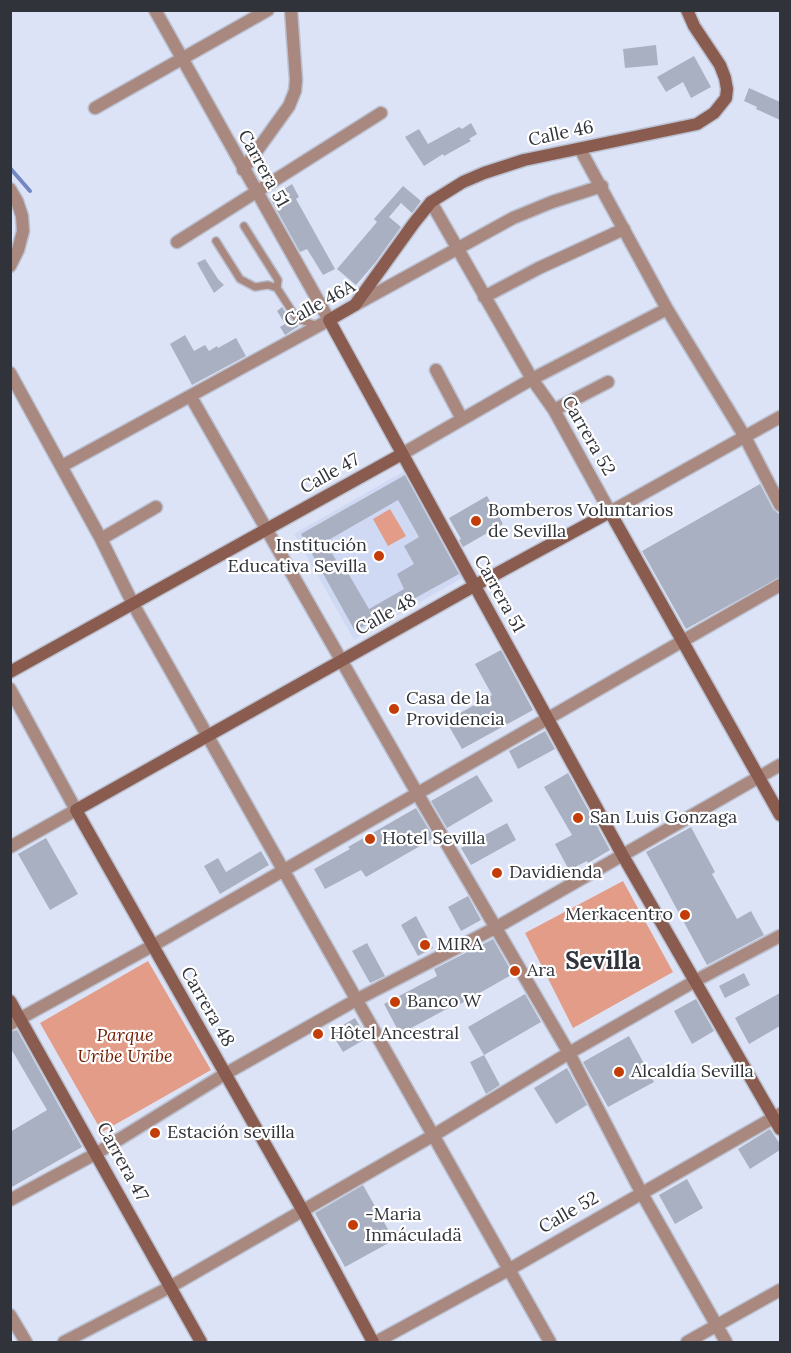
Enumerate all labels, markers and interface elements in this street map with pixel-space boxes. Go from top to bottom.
street label: Calle 46 [526,117,596,151]
street label: Carrera 51 [233,127,293,211]
street label: Calle 46A [281,276,359,332]
street label: Carrera 52 [557,392,619,480]
street label: Calle 47 [297,449,363,499]
place label: Bomberos Voluntarios de Sevilla [488,500,673,542]
marker: Bomberos Voluntarios de Sevilla [469,514,483,528]
place label: Institución Educativa Sevilla [228,535,367,578]
marker: Institución Educativa Sevilla [372,549,386,563]
street label: Carrera 51 [469,552,529,636]
street label: Calle 48 [352,590,420,640]
place label: Casa de la Providencia [406,688,505,730]
marker: Casa de la Providencia [387,702,401,716]
place label: San Luis Gonzaga [590,807,737,829]
marker: San Luis Gonzaga [571,811,585,825]
place label: Hotel Sevilla [382,828,486,850]
marker: Hotel Sevilla [363,832,377,846]
place label: Davidienda [509,862,602,884]
marker: Davidienda [490,866,504,880]
place label: Merkacentro [565,904,673,926]
marker: Merkacentro [678,908,692,922]
place label: MIRA [437,934,483,956]
marker: MIRA [418,938,432,952]
district label: Sevilla [565,948,641,976]
place label: Ara [527,960,555,982]
street label: Carrera 48 [175,963,239,1051]
marker: Ara [508,964,522,978]
place label: Banco W [407,991,481,1013]
marker: Banco W [388,995,402,1009]
place label: Hôtel Ancestral [330,1023,459,1045]
park label: Parque Uribe Uribe [77,1025,173,1068]
marker: Hôtel Ancestral [311,1027,325,1041]
place label: Alcaldía Sevilla [631,1061,754,1083]
marker: Alcaldía Sevilla [612,1065,626,1079]
street label: Carrera 47 [92,1119,152,1205]
place label: Estación sevilla [167,1122,295,1144]
marker: Estación sevilla [148,1126,162,1140]
street label: Calle 52 [535,1187,603,1239]
place label: -Maria Inmáculadä [365,1204,462,1246]
marker: -Maria Inmáculadä [346,1218,360,1232]

